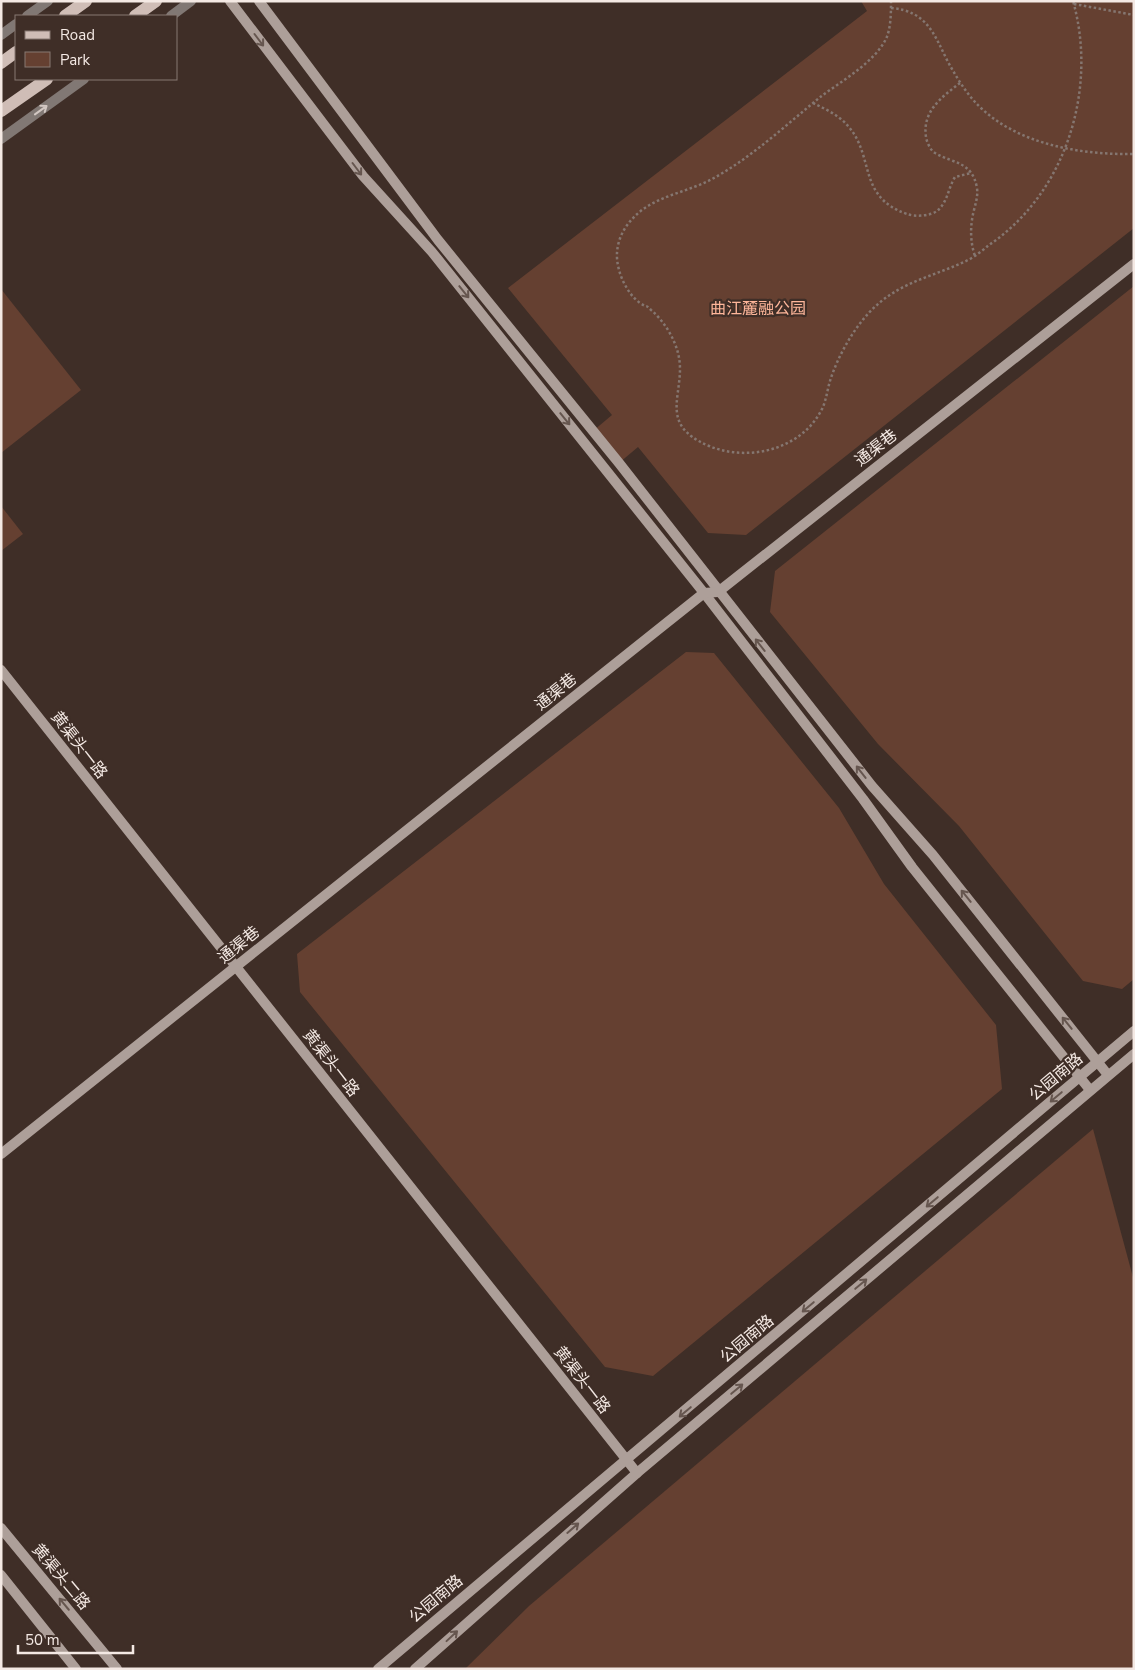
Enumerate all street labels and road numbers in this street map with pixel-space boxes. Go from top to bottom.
street label: 通渠巷 [850,425,902,471]
street label: 通渠巷 [530,668,582,716]
street label: 黄渠头一路 [46,707,112,783]
street label: 通渠巷 [213,921,265,969]
street label: 黄渠头一路 [298,1025,364,1101]
street label: 公园南路 [1024,1048,1088,1106]
street label: 公园南路 [715,1310,779,1368]
street label: 黄渠头一路 [549,1342,615,1418]
street label: 黄渠头二路 [27,1539,95,1615]
street label: 公园南路 [404,1570,468,1628]

